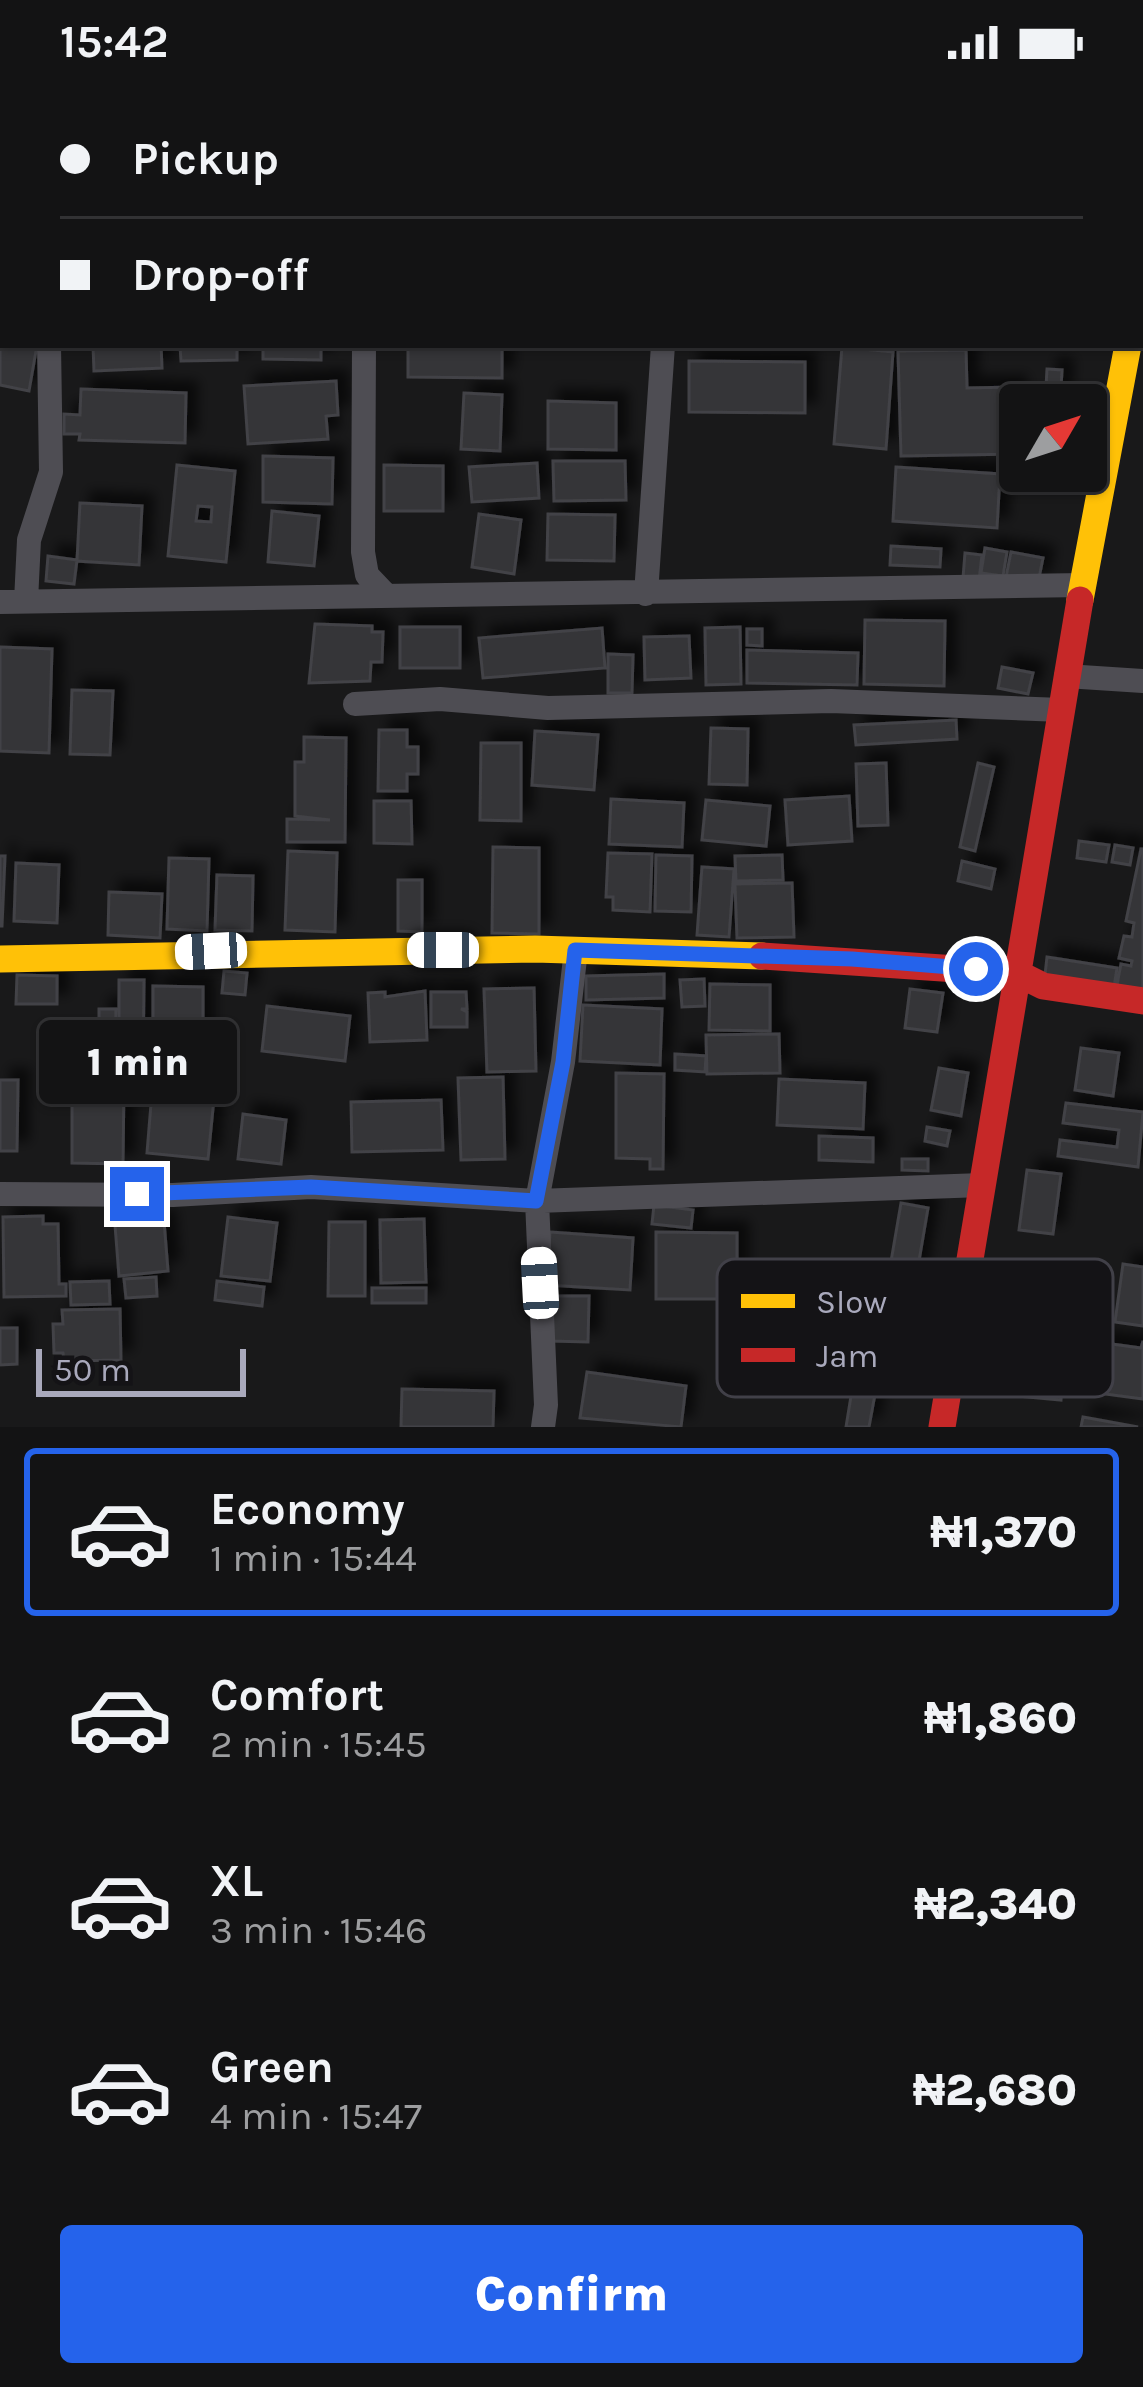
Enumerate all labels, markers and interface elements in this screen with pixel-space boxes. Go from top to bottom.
text: 15:42 [60,16,168,68]
text: Pickup [132,133,279,185]
text: Drop-off [132,249,309,301]
north arrow [999,384,1107,492]
map controls [999,384,1107,492]
car [174,931,248,971]
car [407,932,479,968]
route start [949,942,1003,996]
callout: 1 min [38,1020,236,1104]
text: 1 min [87,1039,189,1085]
route end [110,1167,164,1221]
car [520,1246,560,1320]
legend [717,1259,1113,1397]
text: Slow [816,1283,887,1321]
text: Jam [816,1337,878,1375]
scale bar [36,1343,246,1396]
text: 50 m [54,1351,131,1389]
icon: car [66,1478,174,1586]
text: Economy [210,1483,405,1535]
text: ₦1,370 [930,1506,1077,1558]
text: 1 min · 15:44 [210,1535,417,1581]
icon: car [66,1664,174,1772]
text: Comfort [210,1669,384,1721]
text: ₦1,860 [924,1692,1077,1744]
text: 2 min · 15:45 [210,1721,427,1767]
icon: car [66,1850,174,1958]
text: XL [210,1855,263,1907]
text: ₦2,340 [914,1878,1077,1930]
text: 3 min · 15:46 [210,1907,427,1953]
icon: car [66,2036,174,2144]
text: Green [210,2041,334,2093]
text: ₦2,680 [913,2064,1077,2116]
text: 4 min · 15:47 [210,2093,422,2139]
button: Confirm [60,2225,1083,2363]

